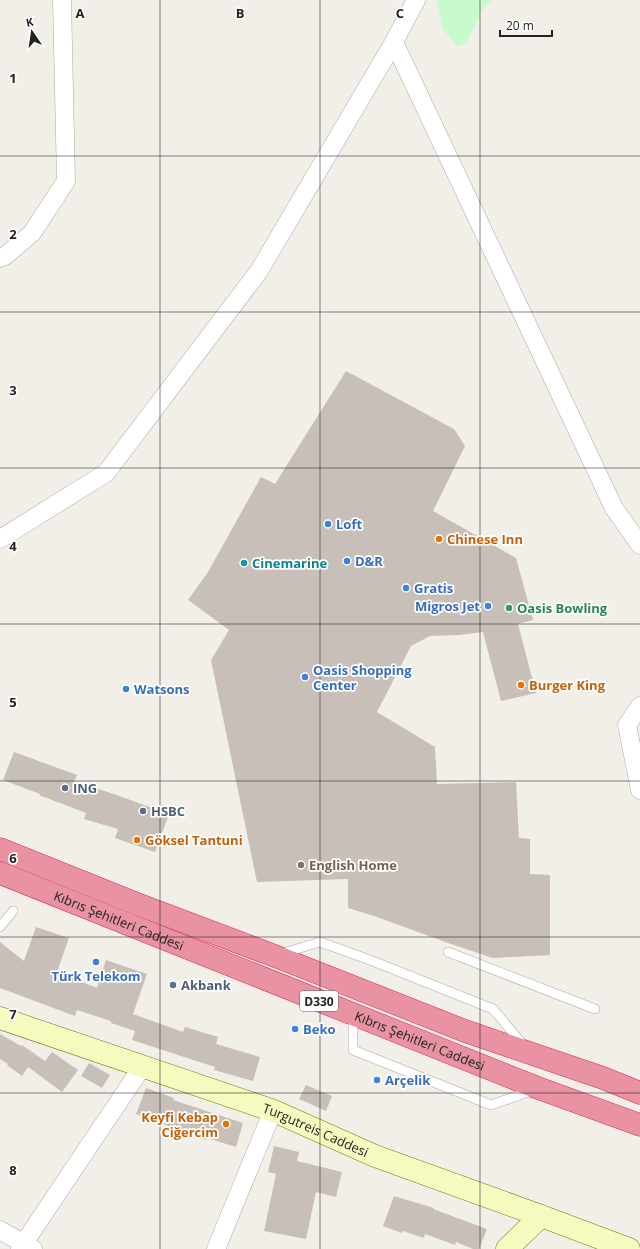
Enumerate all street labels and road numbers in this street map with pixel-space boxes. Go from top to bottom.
street label: Kıbrıs Şehitleri Caddesi [51,886,187,955]
road number: D330 [300,991,338,1011]
street label: Kıbrıs Şehitleri Caddesi [352,1007,487,1075]
street label: Turgutreis Caddesi [260,1099,371,1161]

